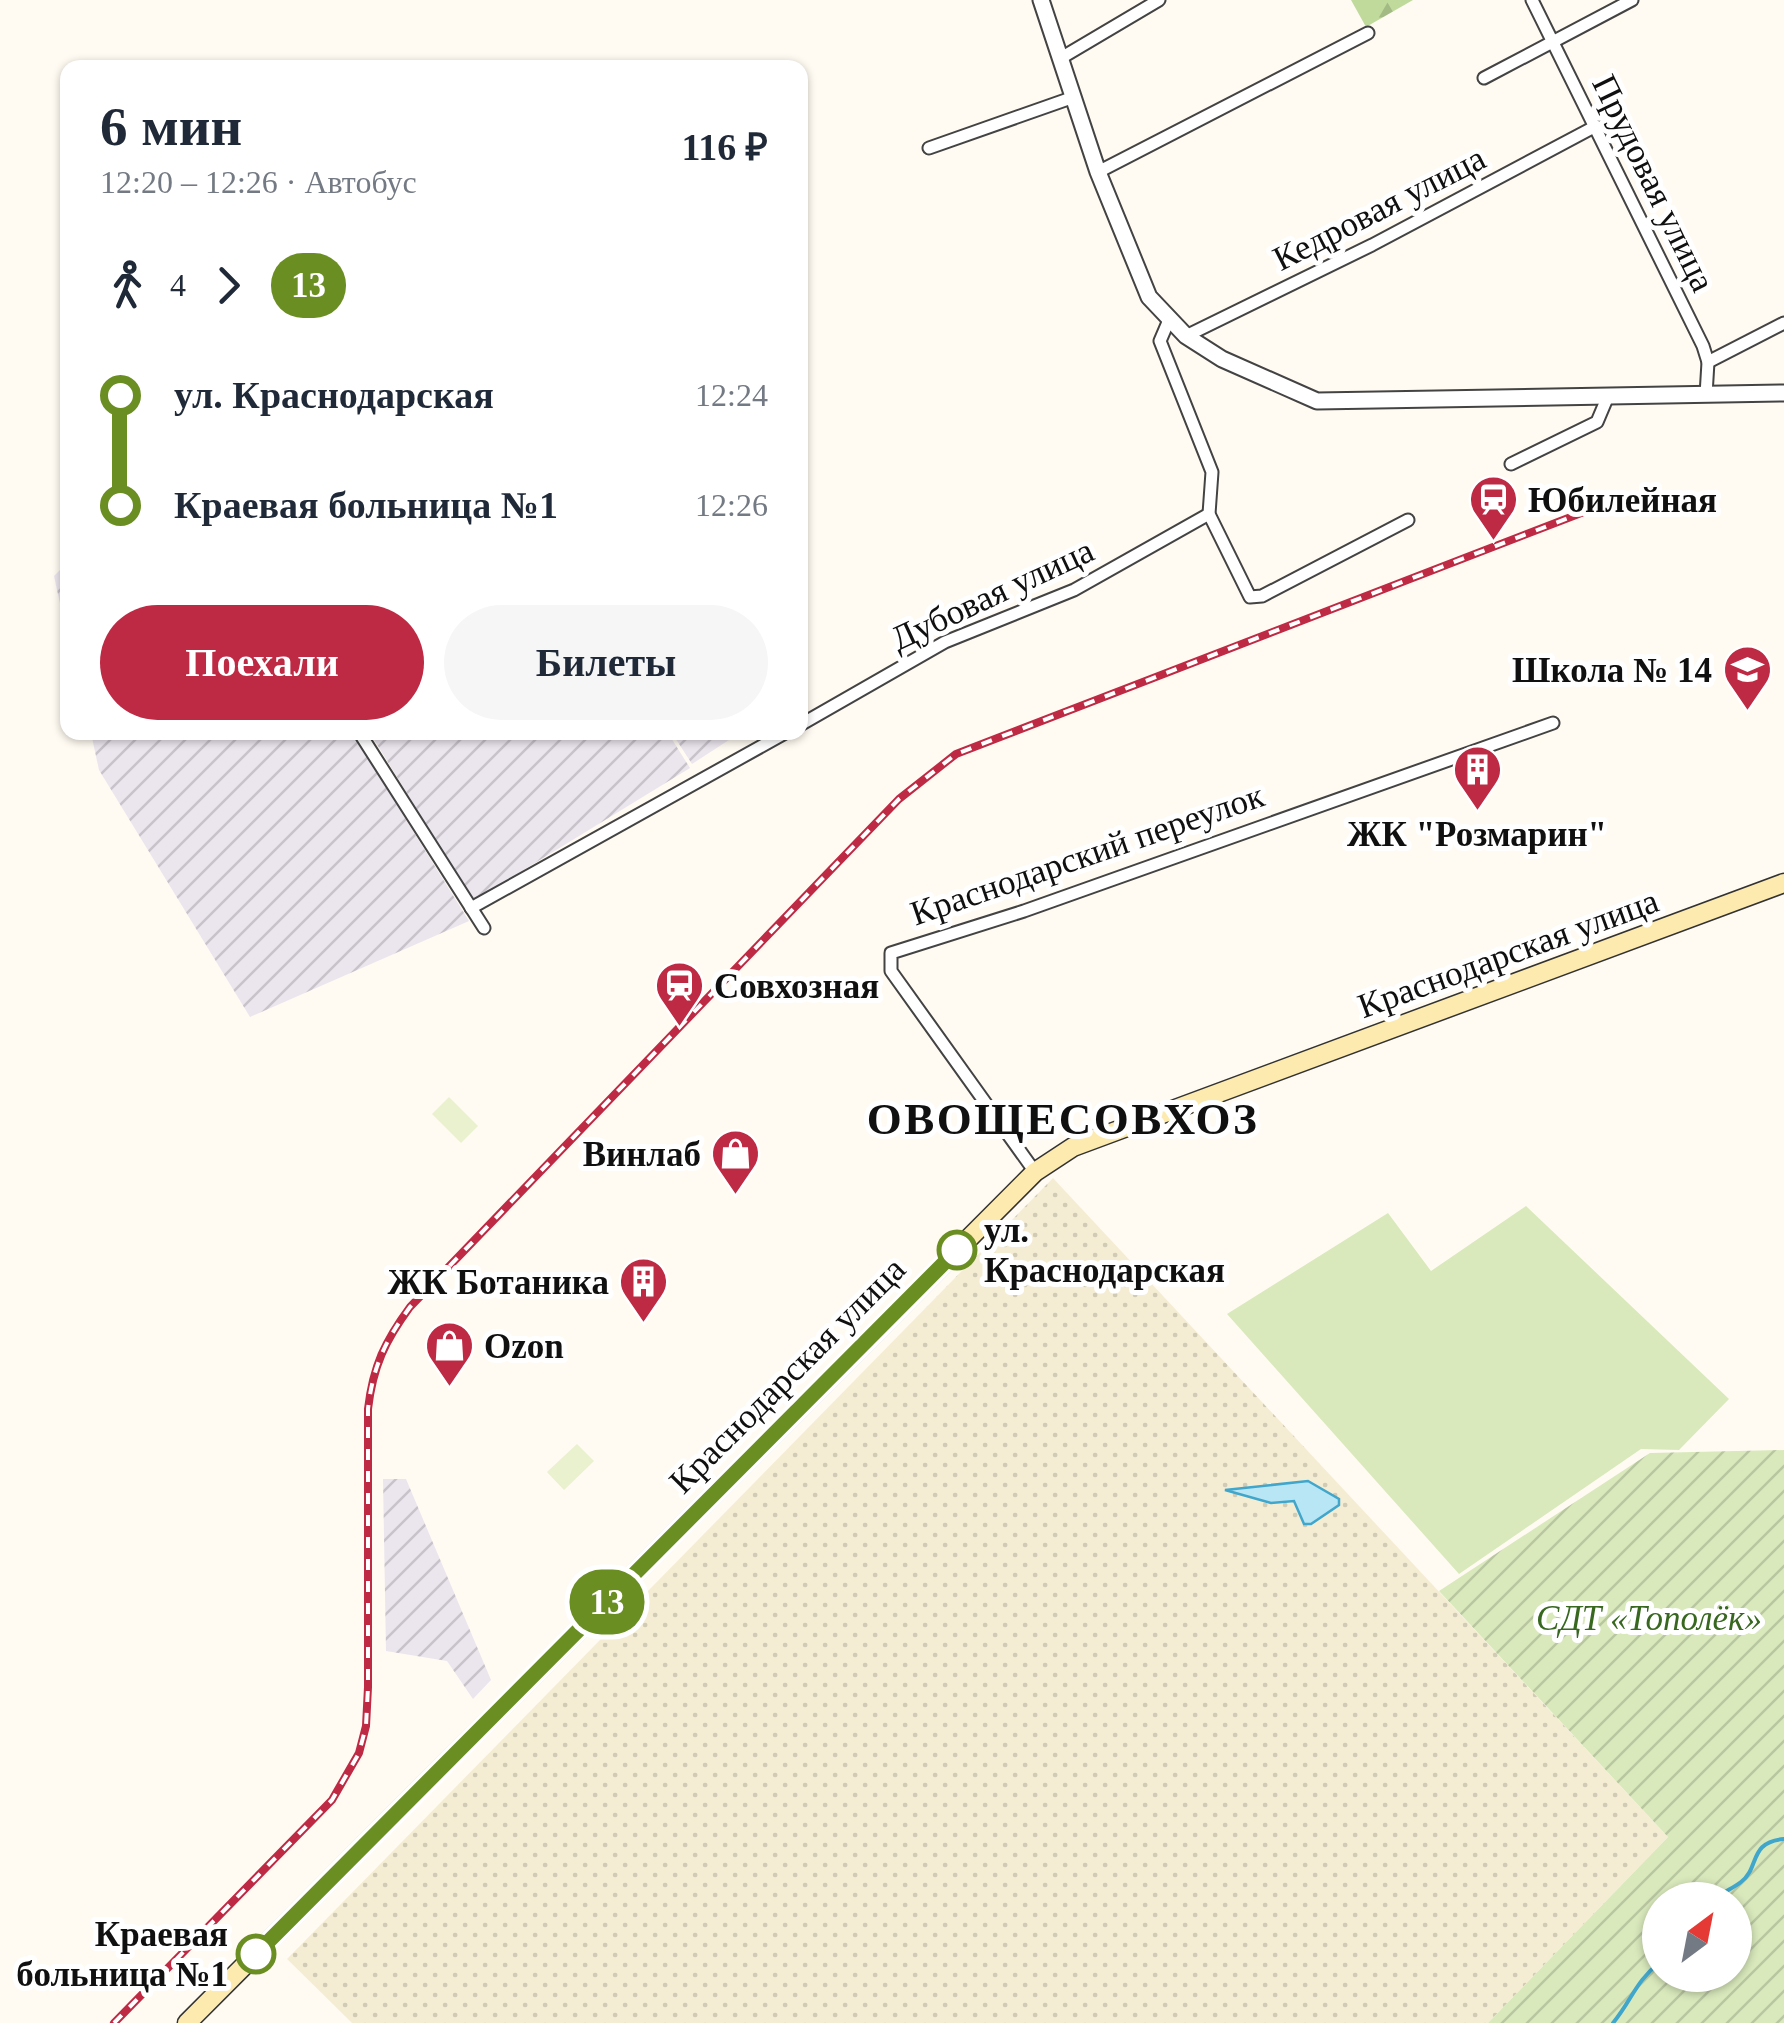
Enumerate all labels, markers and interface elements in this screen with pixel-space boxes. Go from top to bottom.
street label: Прудовая улица [1584,69,1723,298]
text: 6 мин [100,96,242,157]
text: 116 ₽ [681,126,768,168]
street label: Кедровая улица [1267,138,1492,279]
text: 12:20 – 12:26 · Автобус [100,164,417,200]
icon: walk [100,258,155,313]
icon: forward [201,258,256,313]
text: 13 [291,266,326,305]
text: 4 [170,267,186,303]
text: ул. Краснодарская [174,374,494,416]
text: 12:24 [695,377,768,413]
station icon: Юбилейная [1467,474,1519,542]
place label: Юбилейная [1528,481,1717,520]
text: Краевая больница №1 [174,484,558,526]
text: 12:26 [695,487,768,523]
street label: Дубовая улица [885,530,1100,658]
button: Поехали [100,605,424,720]
button: Билеты [444,605,768,720]
school or university icon: Школа № 14 [1721,644,1773,712]
place label: Школа № 14 [1512,651,1712,690]
building icon: ЖК "Розмарин" [1451,744,1503,812]
street label: Краснодарский переулок [905,775,1270,933]
place label: ЖК "Розмарин" [1347,815,1607,854]
street label: Краснодарская улица [1353,881,1664,1026]
station icon: Совхозная [653,960,705,1028]
place label: Совхозная [714,967,879,1006]
district label: ОВОЩЕСОВХОЗ [867,1094,1259,1144]
shop icon: Винлаб [710,1128,762,1196]
place label: Винлаб [583,1135,701,1174]
place label: ул. Краснодарская [984,1211,1225,1290]
marker: ул. Краснодарская [938,1231,976,1269]
street label: Краснодарская улица [662,1249,913,1501]
building icon: ЖК Ботаника [618,1256,670,1324]
place label: ЖК Ботаника [387,1263,609,1302]
shop icon: Ozon [423,1320,475,1388]
place label: Ozon [484,1327,564,1366]
line badge: 13 [562,1570,652,1634]
text: 13 [590,1583,625,1622]
park label: СДТ «Тополёк» [1536,1599,1762,1638]
north arrow [1642,1882,1752,1992]
map controls [1642,1882,1752,1992]
place label: Краевая больница №1 [16,1915,228,1994]
marker: Краевая больница №1 [237,1935,275,1973]

